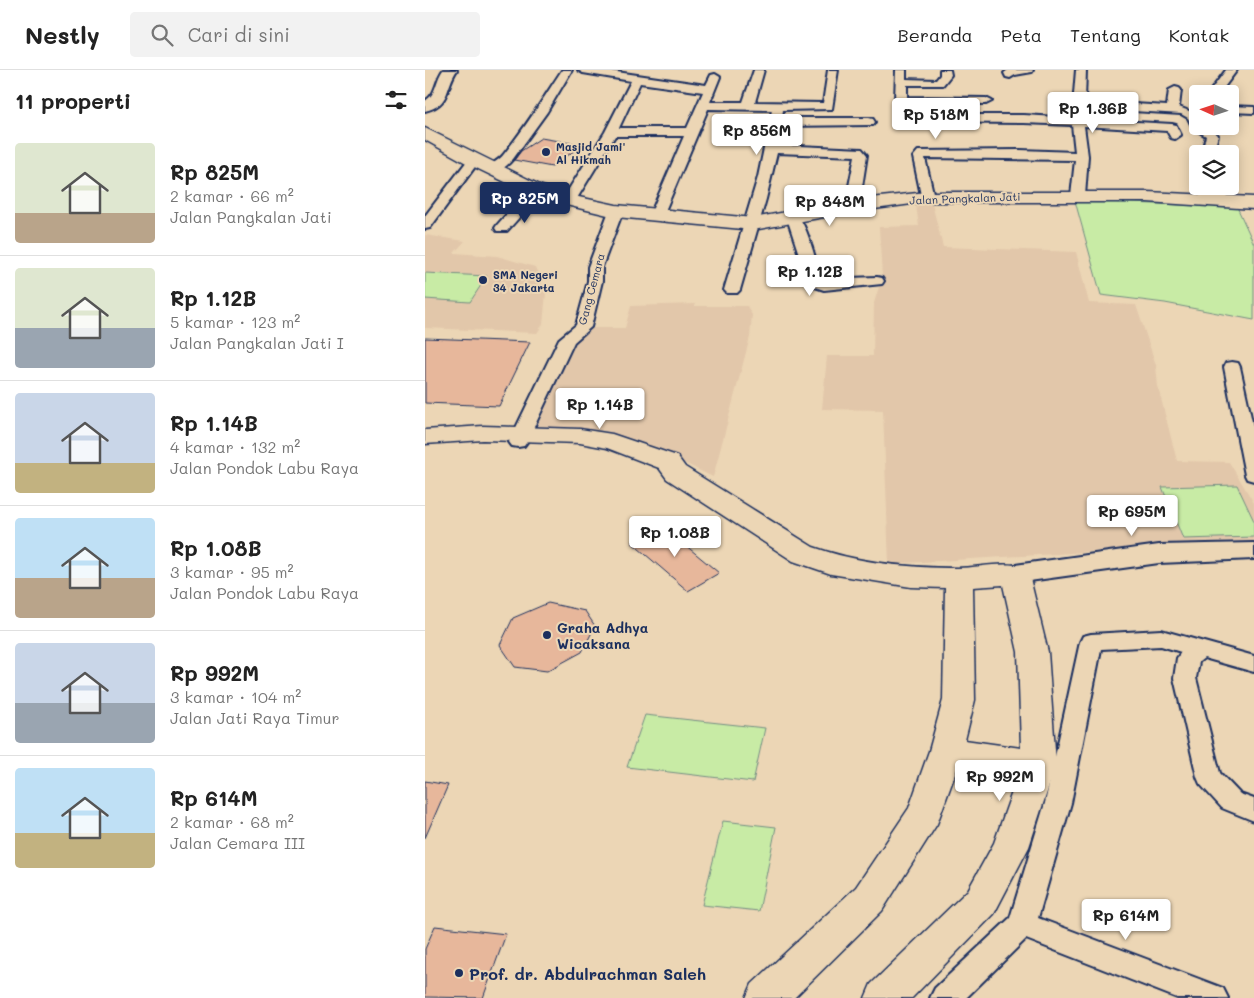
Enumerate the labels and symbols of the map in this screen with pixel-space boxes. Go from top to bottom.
north arrow [1189,85,1239,135]
pin: Rp 1.36B [1041,92,1145,134]
pin: Rp 518M [890,98,982,140]
pin: Rp 856M [711,114,803,156]
place label: Masjid Jami' Al Hikmah [556,139,625,167]
marker: Masjid Jami' Al Hikmah [540,146,552,158]
pin: Rp 825M [479,182,571,224]
pin: Rp 848M [784,184,876,227]
street label: Jalan Pangkalan Jati [909,189,1021,207]
street label: Gang Cemara [574,251,608,327]
pin: Rp 1.12B [758,254,862,297]
place label: SMA Negeri 34 Jakarta [493,267,558,295]
marker: SMA Negeri 34 Jakarta [477,274,489,286]
pin: Rp 1.14B [548,388,652,430]
pin: Rp 695M [1086,494,1178,537]
pin: Rp 1.08B [623,516,727,558]
place label: Graha Adhya Wicaksana [557,618,649,653]
marker: Graha Adhya Wicaksana [541,629,553,641]
pin: Rp 992M [954,760,1046,802]
pin: Rp 614M [1080,898,1172,941]
place label: Prof. dr. Abdulrachman Saleh [469,963,706,984]
marker: Prof. dr. Abdulrachman Saleh [453,967,465,979]

